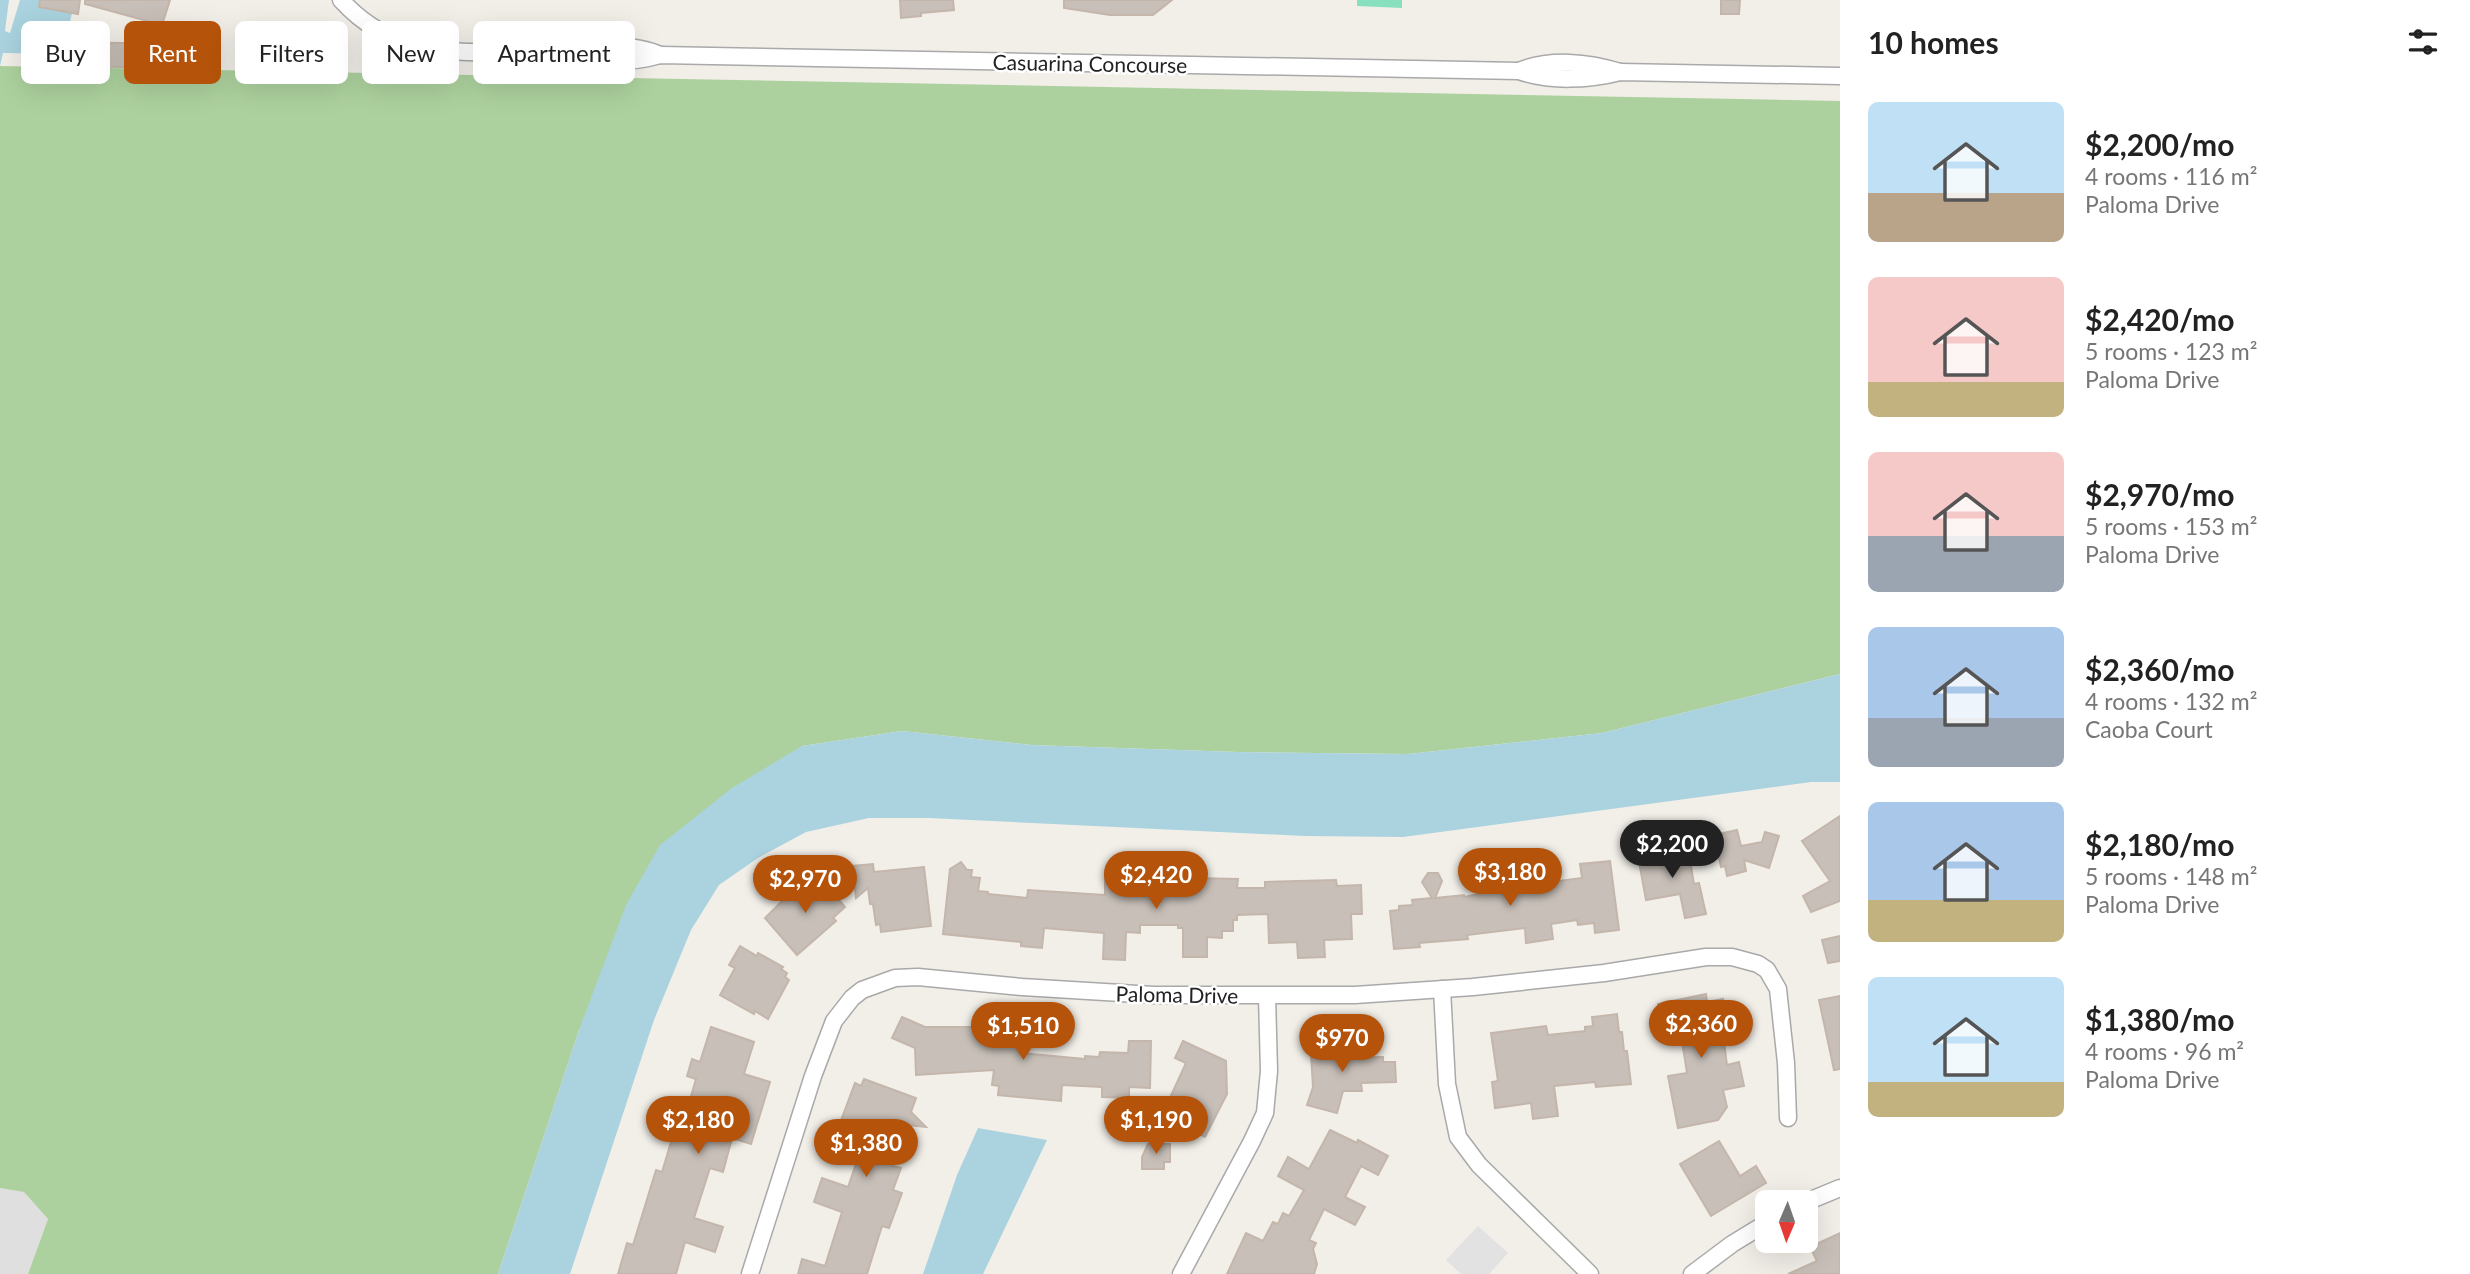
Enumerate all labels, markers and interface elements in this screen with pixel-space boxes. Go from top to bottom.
chip: Buy [21,21,110,84]
chip: Rent [124,21,221,84]
chip: Filters [235,21,348,84]
chip: New [362,21,459,84]
chip: Apartment [473,21,635,84]
icon: filters [2404,23,2442,61]
text: 10 homes [1868,24,1999,60]
street label: Casuarina Concourse [993,49,1187,77]
text: $2,200/mo [2085,126,2234,162]
icon: home [1924,130,2008,214]
text: 4 rooms · 116 m² [2085,162,2257,190]
text: Paloma Drive [2085,190,2219,218]
text: $2,420/mo [2085,301,2234,337]
icon: home [1924,305,2008,389]
text: 5 rooms · 123 m² [2085,337,2257,365]
text: Paloma Drive [2085,365,2219,393]
text: $2,970/mo [2085,476,2234,512]
icon: home [1924,480,2008,564]
text: 5 rooms · 153 m² [2085,512,2257,540]
text: Paloma Drive [2085,540,2219,568]
text: $2,360/mo [2085,651,2234,687]
icon: home [1924,655,2008,739]
text: 4 rooms · 132 m² [2085,687,2257,715]
text: Caoba Court [2085,715,2213,743]
pin: $2,200 [1615,820,1729,880]
text: $2,180/mo [2085,826,2234,862]
text: $2,200 [1636,829,1708,857]
icon: home [1924,830,2008,914]
pin: $3,180 [1453,848,1567,908]
pin: $2,420 [1099,852,1213,911]
pin: $2,970 [748,856,862,915]
text: $3,180 [1474,857,1546,885]
text: $2,420 [1120,860,1192,888]
text: 5 rooms · 148 m² [2085,862,2257,890]
text: $2,970 [769,864,841,892]
text: Paloma Drive [2085,890,2219,918]
street label: Paloma Drive [1115,980,1239,1008]
pin: $2,360 [1644,1000,1758,1060]
text: $1,380/mo [2085,1001,2234,1037]
pin: $1,510 [966,1002,1080,1062]
icon: home [1924,1005,2008,1089]
text: $2,360 [1665,1009,1737,1037]
text: $1,510 [987,1011,1059,1039]
pin: $970 [1301,1014,1383,1074]
text: $970 [1315,1023,1369,1051]
text: 4 rooms · 96 m² [2085,1037,2244,1065]
text: Paloma Drive [2085,1065,2219,1093]
pin: $2,180 [641,1096,755,1156]
pin: $1,190 [1099,1096,1213,1156]
text: $2,180 [662,1105,734,1133]
text: $1,190 [1120,1105,1192,1133]
pin: $1,380 [809,1120,923,1179]
text: $1,380 [830,1128,902,1156]
north arrow [1755,1190,1818,1253]
map controls [1755,1190,1818,1253]

